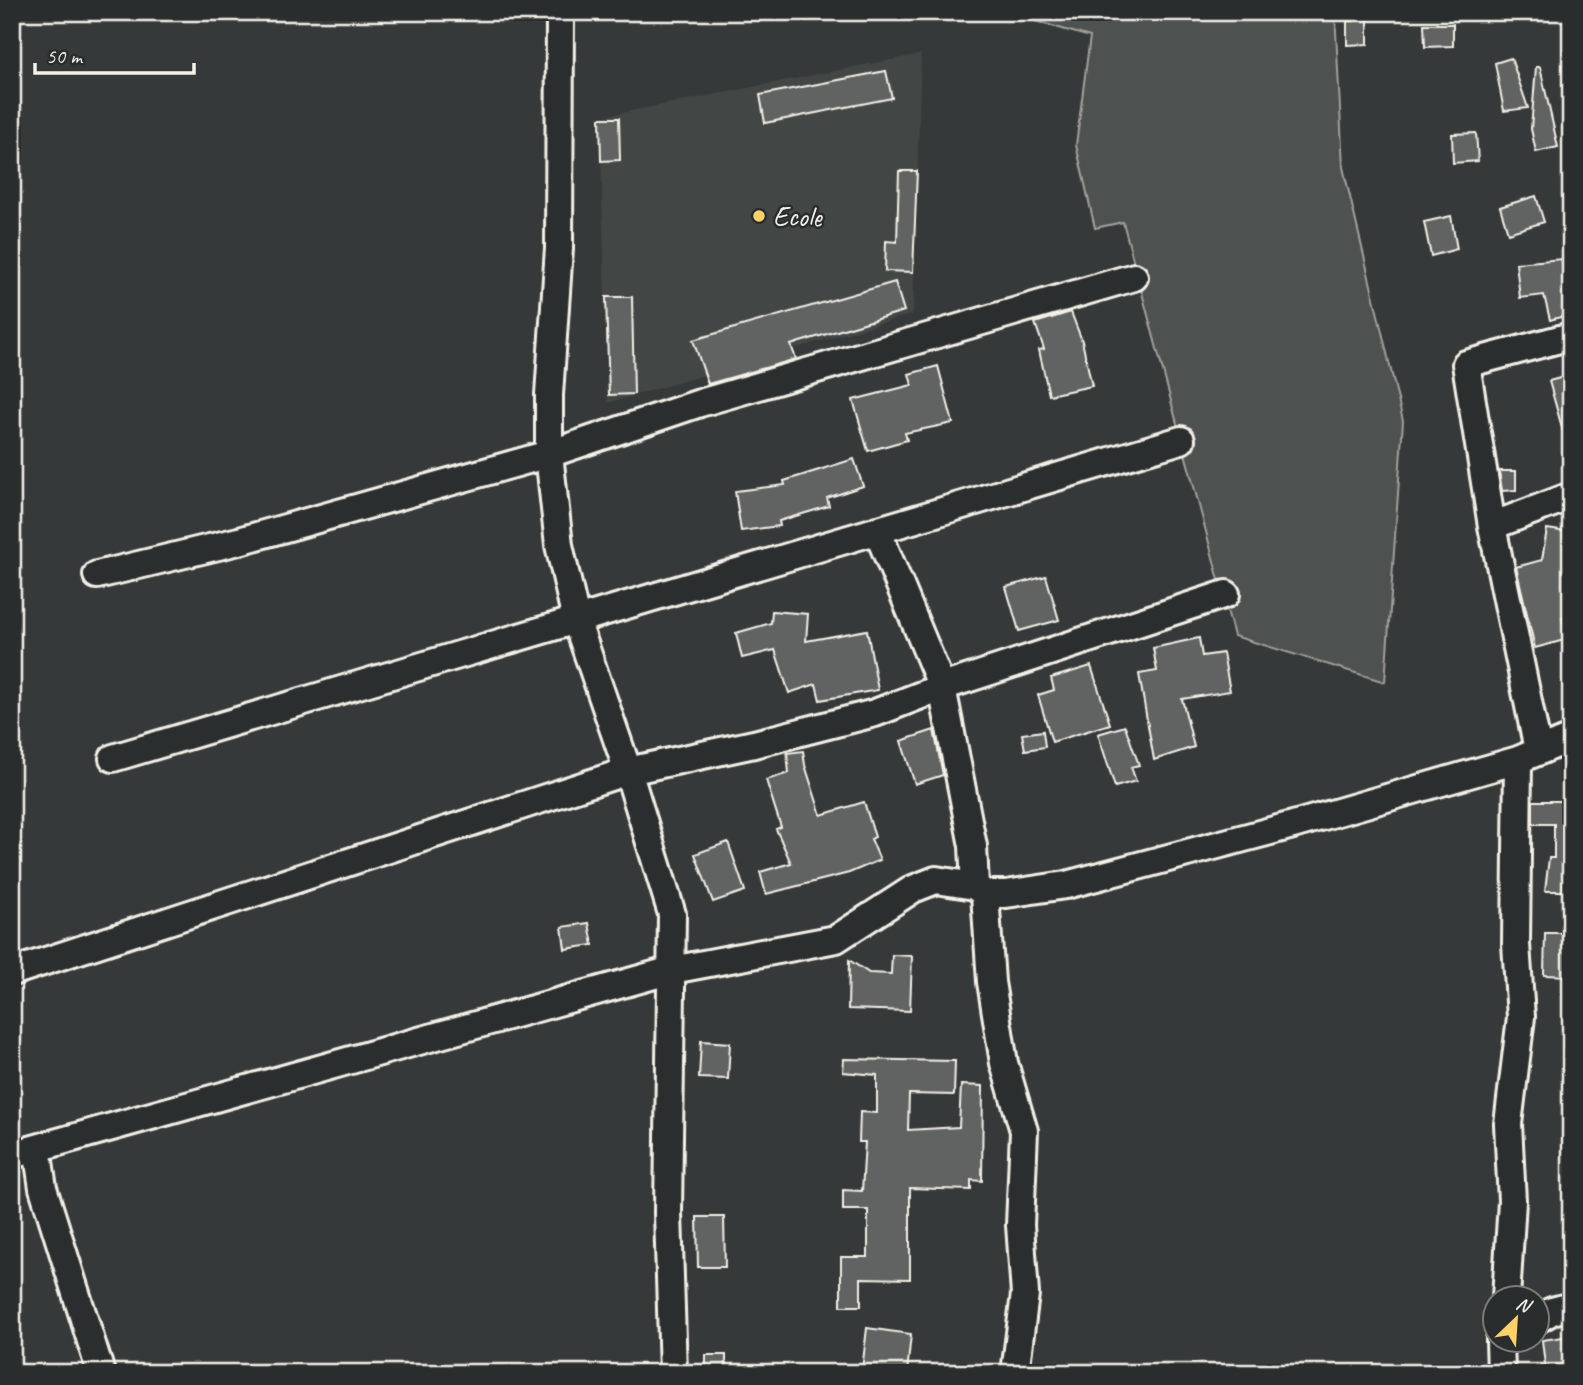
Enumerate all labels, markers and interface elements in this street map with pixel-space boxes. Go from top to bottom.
scale bar [35,32,194,76]
text: 50 m [46,43,84,69]
place label: Ecole [773,199,823,234]
marker: Ecole [751,208,767,224]
north arrow [1482,1284,1552,1354]
text: N [1512,1291,1536,1319]

